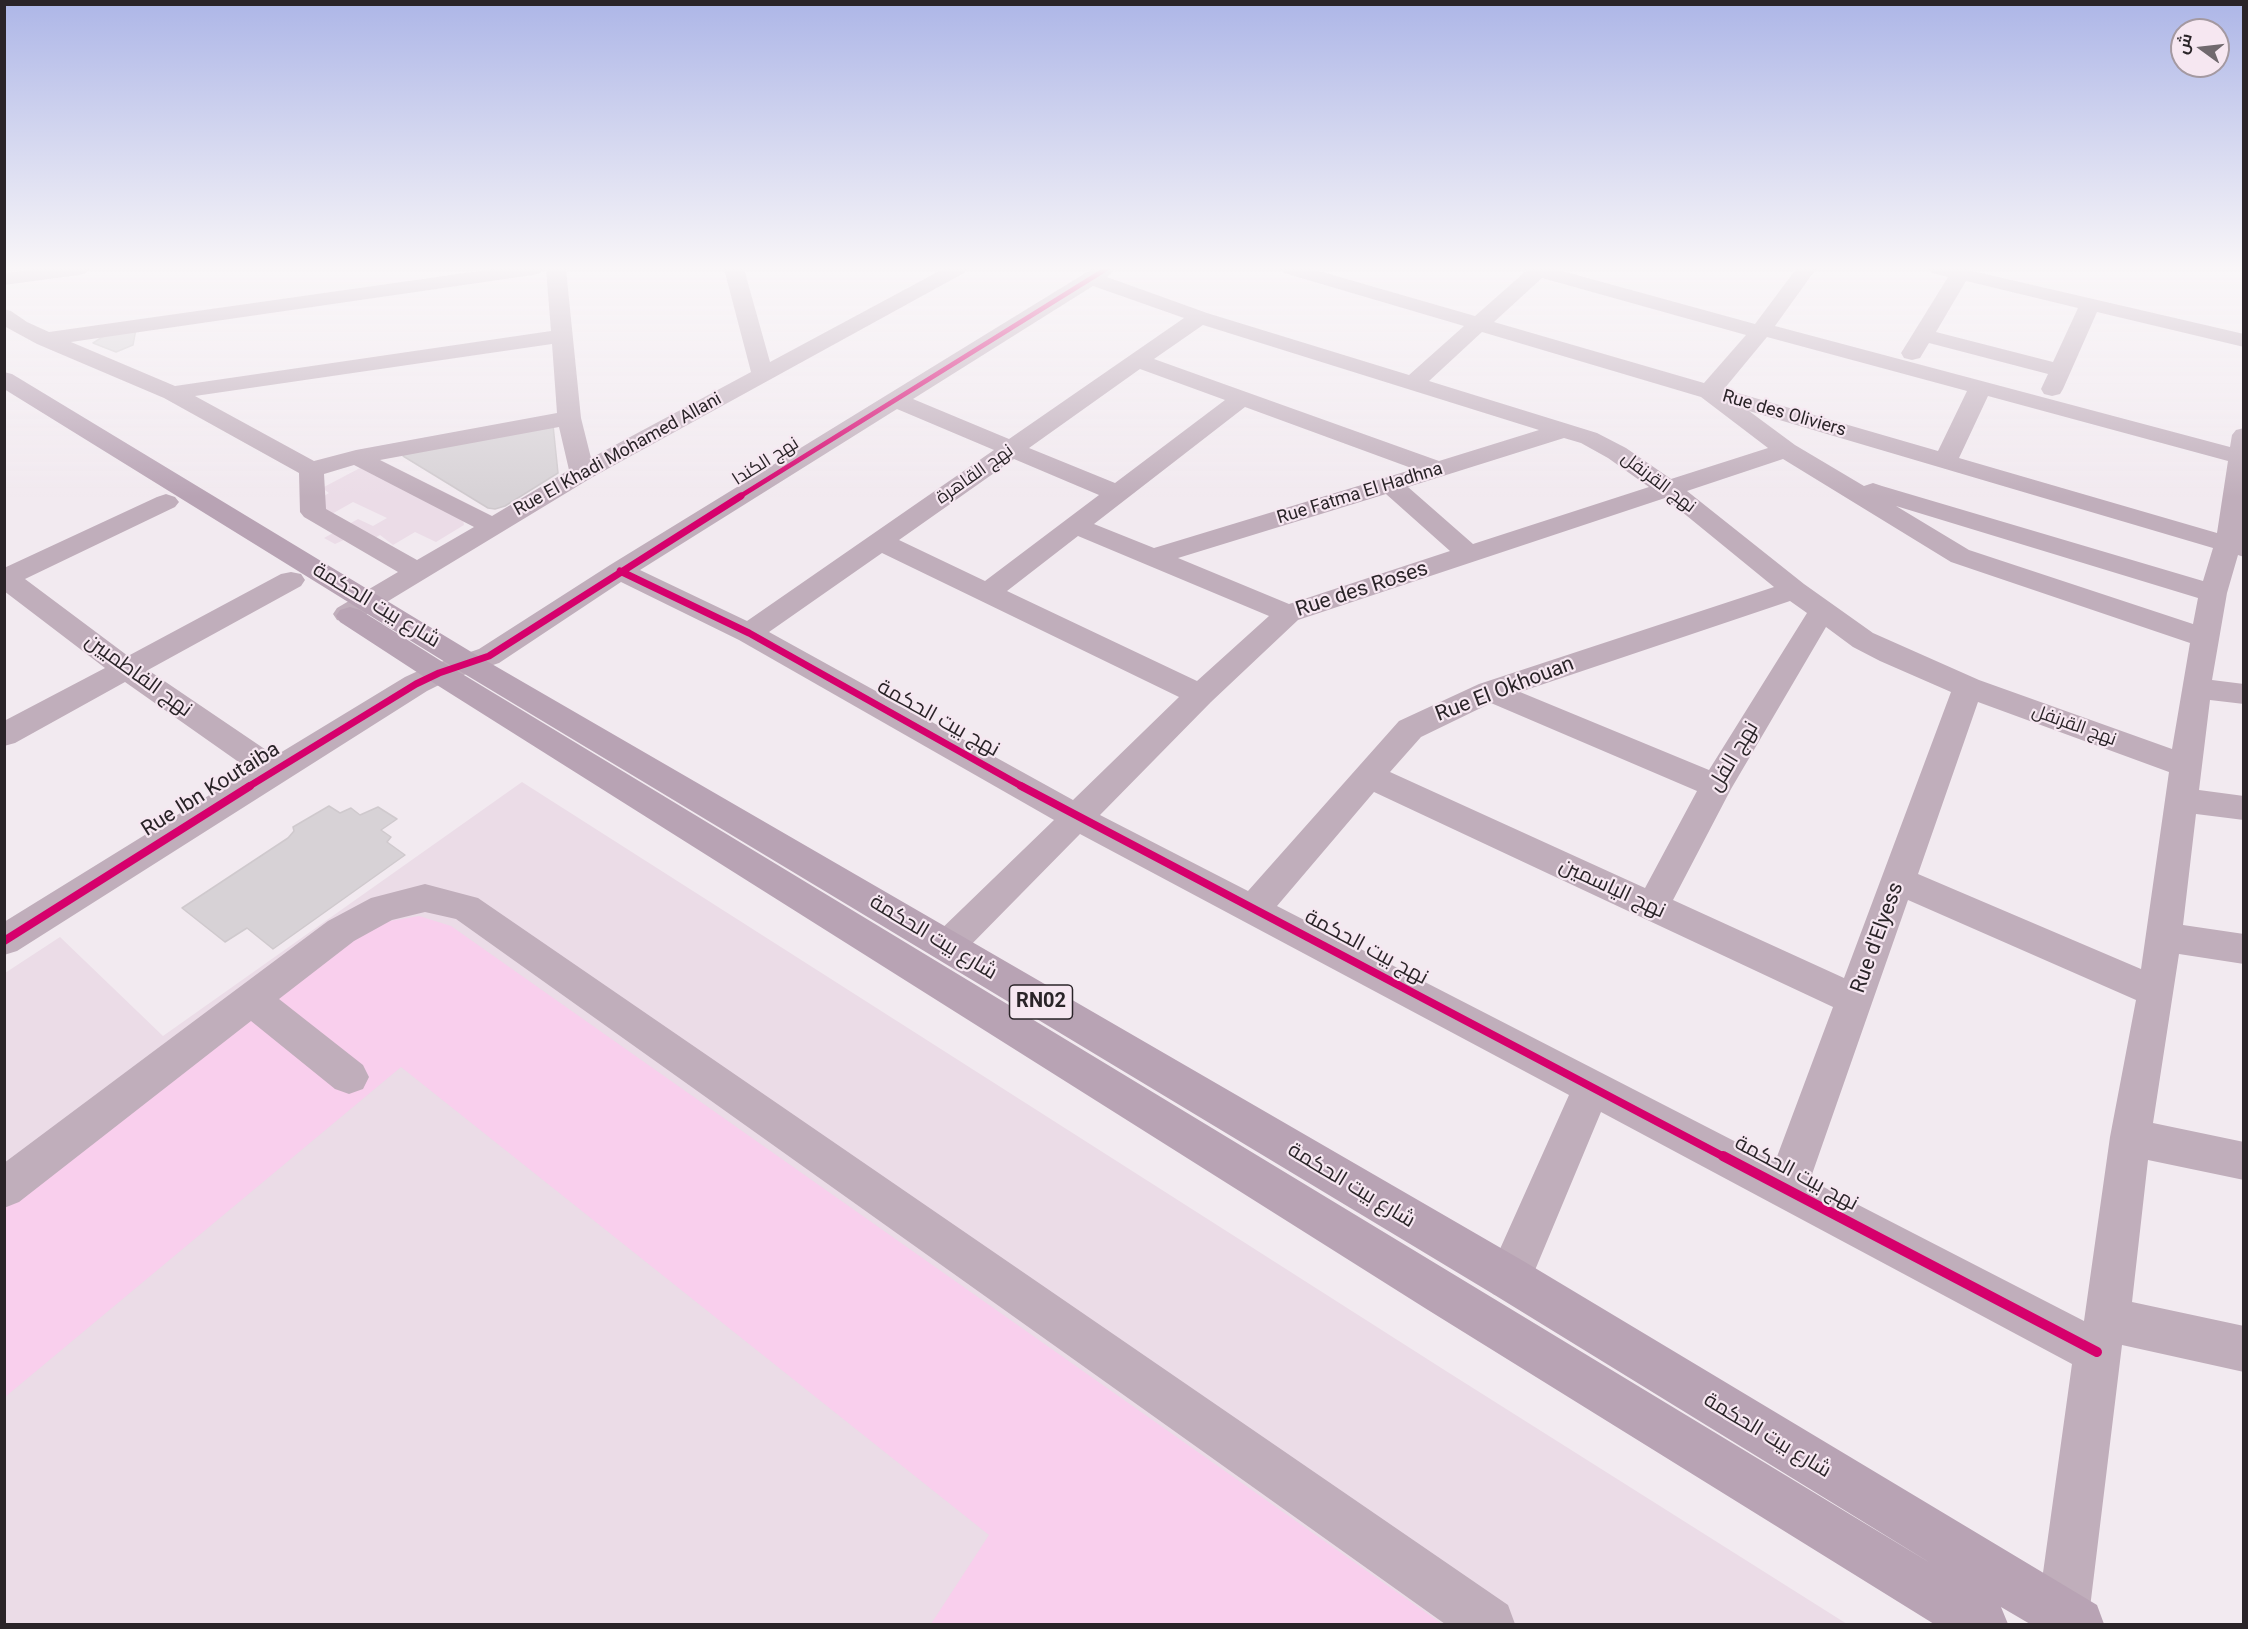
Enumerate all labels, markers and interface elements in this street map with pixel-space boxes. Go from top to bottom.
north arrow [2170,18,2230,78]
text: ش [2172,31,2196,56]
street label: Rue des Oliviers [1720,386,1848,442]
street label: Rue El Khadi Mohamed Allani [510,389,726,521]
street label: نهج الكندا [729,433,803,491]
street label: نهج القاهرة [932,441,1018,509]
street label: نهج القرنفل [1616,448,1700,518]
street label: Rue Fatma El Hadhna [1275,459,1445,529]
street label: Rue des Roses [1293,557,1431,623]
street label: شارع بيت الحكمة [308,558,444,654]
street label: نهج الفاطميين [80,629,196,723]
street label: Rue El Okhouan [1432,652,1578,728]
street label: نهج بيت الحكمة [872,675,1004,763]
street label: نهج القرنفل [2029,701,2119,751]
street label: نهج الفل [1703,717,1765,797]
street label: Rue Ibn Koutaiba [137,737,285,843]
street label: نهج الياسمين [1555,853,1669,925]
street label: Rue d'Elyess [1846,879,1910,997]
street label: شارع بيت الحكمة [865,890,1001,986]
street label: نهج بيت الحكمة [1300,905,1432,991]
road number: RN02 [1010,985,1072,1019]
street label: نهج بيت الحكمة [1730,1131,1862,1217]
street label: شارع بيت الحكمة [1283,1138,1419,1234]
street label: شارع بيت الحكمة [1699,1388,1835,1484]

